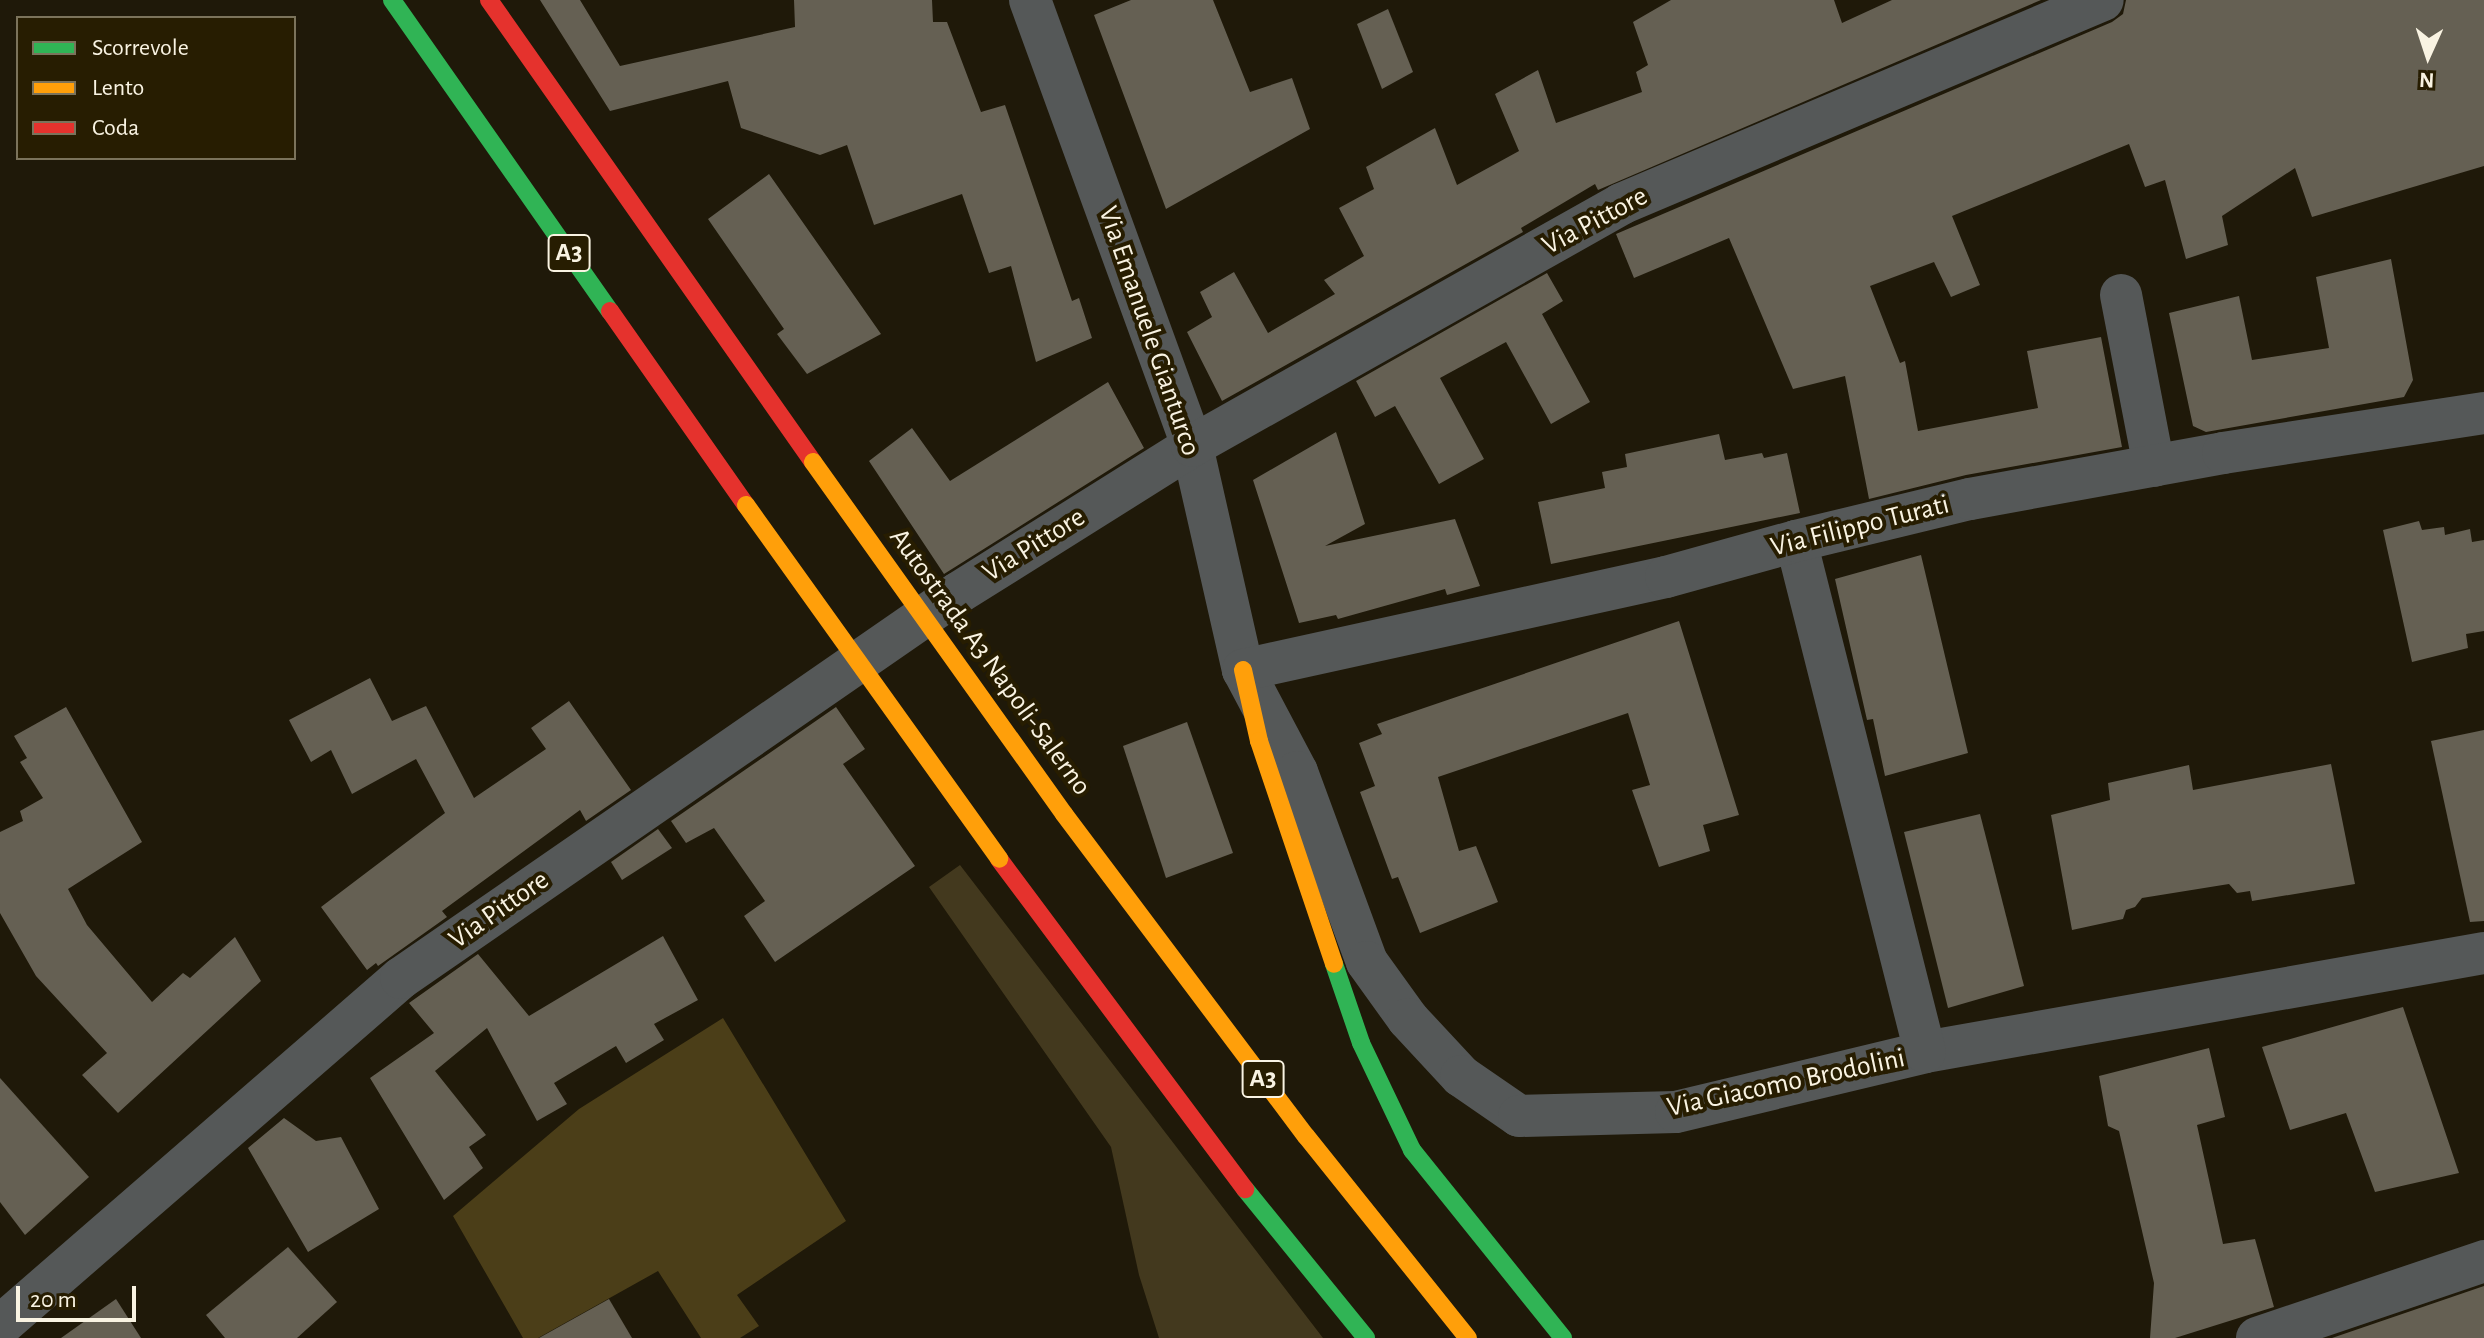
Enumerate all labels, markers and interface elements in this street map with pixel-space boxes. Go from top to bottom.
legend [16,16,296,160]
north arrow [2388,16,2468,96]
text: Scorrevole [92,36,189,60]
text: N [2419,69,2435,91]
text: Lento [92,76,144,100]
text: Coda [92,116,139,140]
street label: Via Pittore [1537,179,1653,263]
street label: Via Emanuele Gianturco [1091,202,1207,460]
road number: A3 [547,231,591,275]
street label: Via Filippo Turati [1767,488,1953,564]
street label: Via Pittore [977,500,1091,590]
street label: Autostrada A3 Napoli-Salerno [882,522,1098,802]
street label: Via Pittore [443,863,555,957]
street label: Via Giacomo Brodolini [1664,1041,1908,1125]
road number: A3 [1241,1057,1285,1101]
scale bar [20,1270,140,1320]
text: 20 m [30,1288,77,1312]

